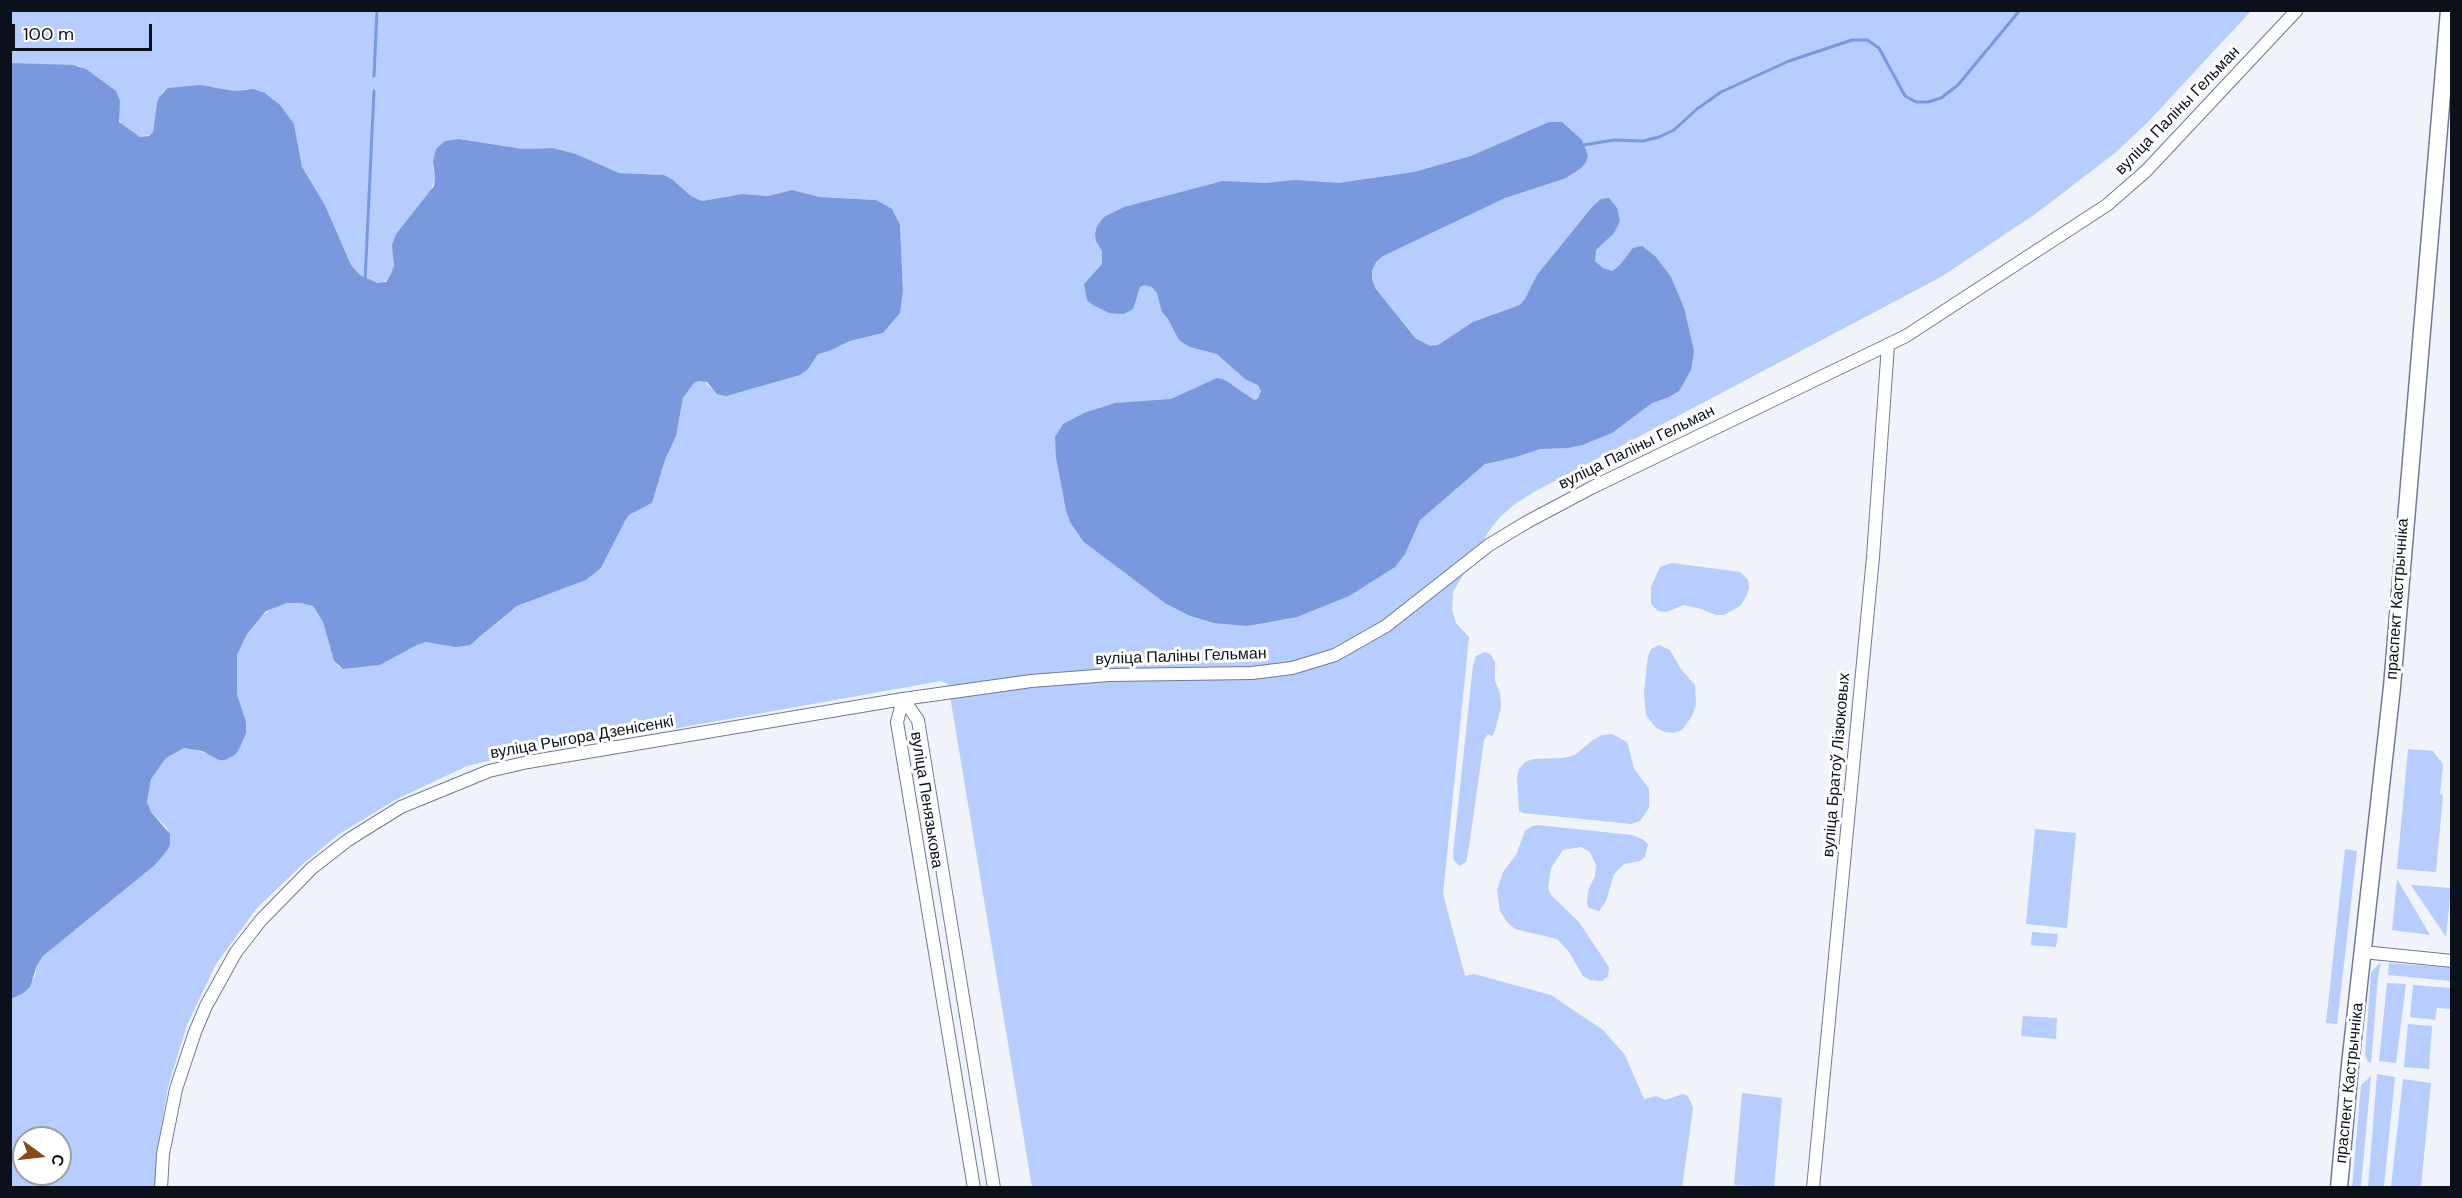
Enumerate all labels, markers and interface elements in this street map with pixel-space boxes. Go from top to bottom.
scale bar [15,12,154,50]
text: 100 m [23,22,74,46]
street label: вуліца Паліны Гельман [2112,43,2244,179]
street label: вуліца Паліны Гельман [1556,402,1718,494]
street label: праспект Кастрычніка [2383,518,2413,680]
street label: вуліца Паліны Гельман [1095,644,1267,670]
street label: вуліца Братоў Лізюковых [1819,672,1855,858]
street label: вуліца Рыгора Дзенісенкі [489,712,675,764]
street label: вуліца Пенязькова [906,730,946,870]
street label: праспект Кастрычніка [2332,1002,2368,1164]
north arrow [12,1126,72,1186]
text: С [46,1152,70,1169]

